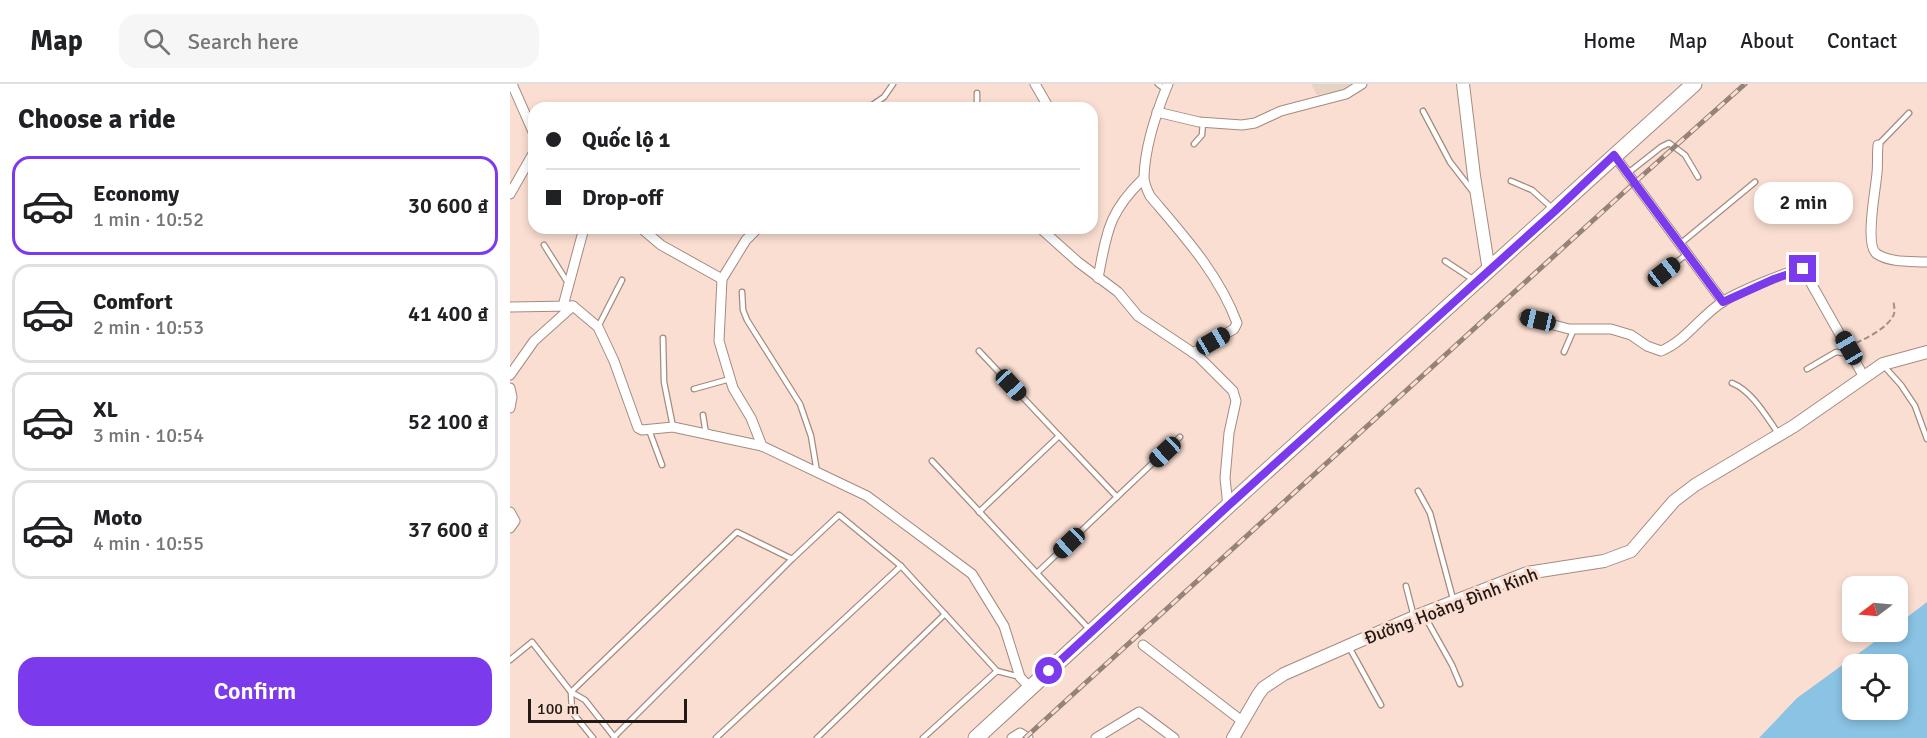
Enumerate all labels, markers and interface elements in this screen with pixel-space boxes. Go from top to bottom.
search box [119,14,539,68]
text: Map [30,24,83,58]
icon: search [140,25,173,58]
text: Search here [188,28,299,55]
text: Home [1583,28,1636,54]
text: Map [1669,28,1707,54]
text: About [1740,28,1794,54]
text: Contact [1827,28,1897,54]
text: Choose a ride [18,103,176,136]
text: Quốc lộ 1 [582,126,670,153]
icon: car [21,179,75,233]
text: Economy [93,180,179,207]
callout: 2 min [1754,182,1852,224]
text: Drop-off [582,184,663,211]
text: 2 min [1780,190,1827,215]
text: 30 600 ₫ [408,192,489,219]
text: 1 min · 10:52 [93,207,204,232]
car [1644,254,1684,290]
route end [1789,255,1816,282]
icon: car [21,287,75,341]
text: Comfort [93,288,173,315]
text: 41 400 ₫ [408,300,489,327]
car [1518,307,1558,333]
text: 2 min · 10:53 [93,315,204,340]
car [1193,324,1233,358]
car [1832,328,1866,368]
car [992,366,1030,404]
icon: car [21,395,75,449]
text: XL [93,396,118,423]
text: 52 100 ₫ [408,408,489,435]
text: 3 min · 10:54 [93,423,204,448]
car [1146,433,1184,471]
icon: car [21,503,75,557]
text: Moto [93,504,142,531]
text: 37 600 ₫ [408,516,489,543]
car [1050,524,1088,562]
text: 4 min · 10:55 [93,531,204,556]
street label: Đường Hoàng Đình Kinh [1361,563,1541,649]
north arrow [1842,576,1908,642]
map controls [1842,576,1908,720]
button: locate [1842,654,1908,720]
button: Confirm [18,657,492,726]
route start [1035,657,1062,684]
scale bar [528,696,687,724]
text: 100 m [537,699,579,719]

